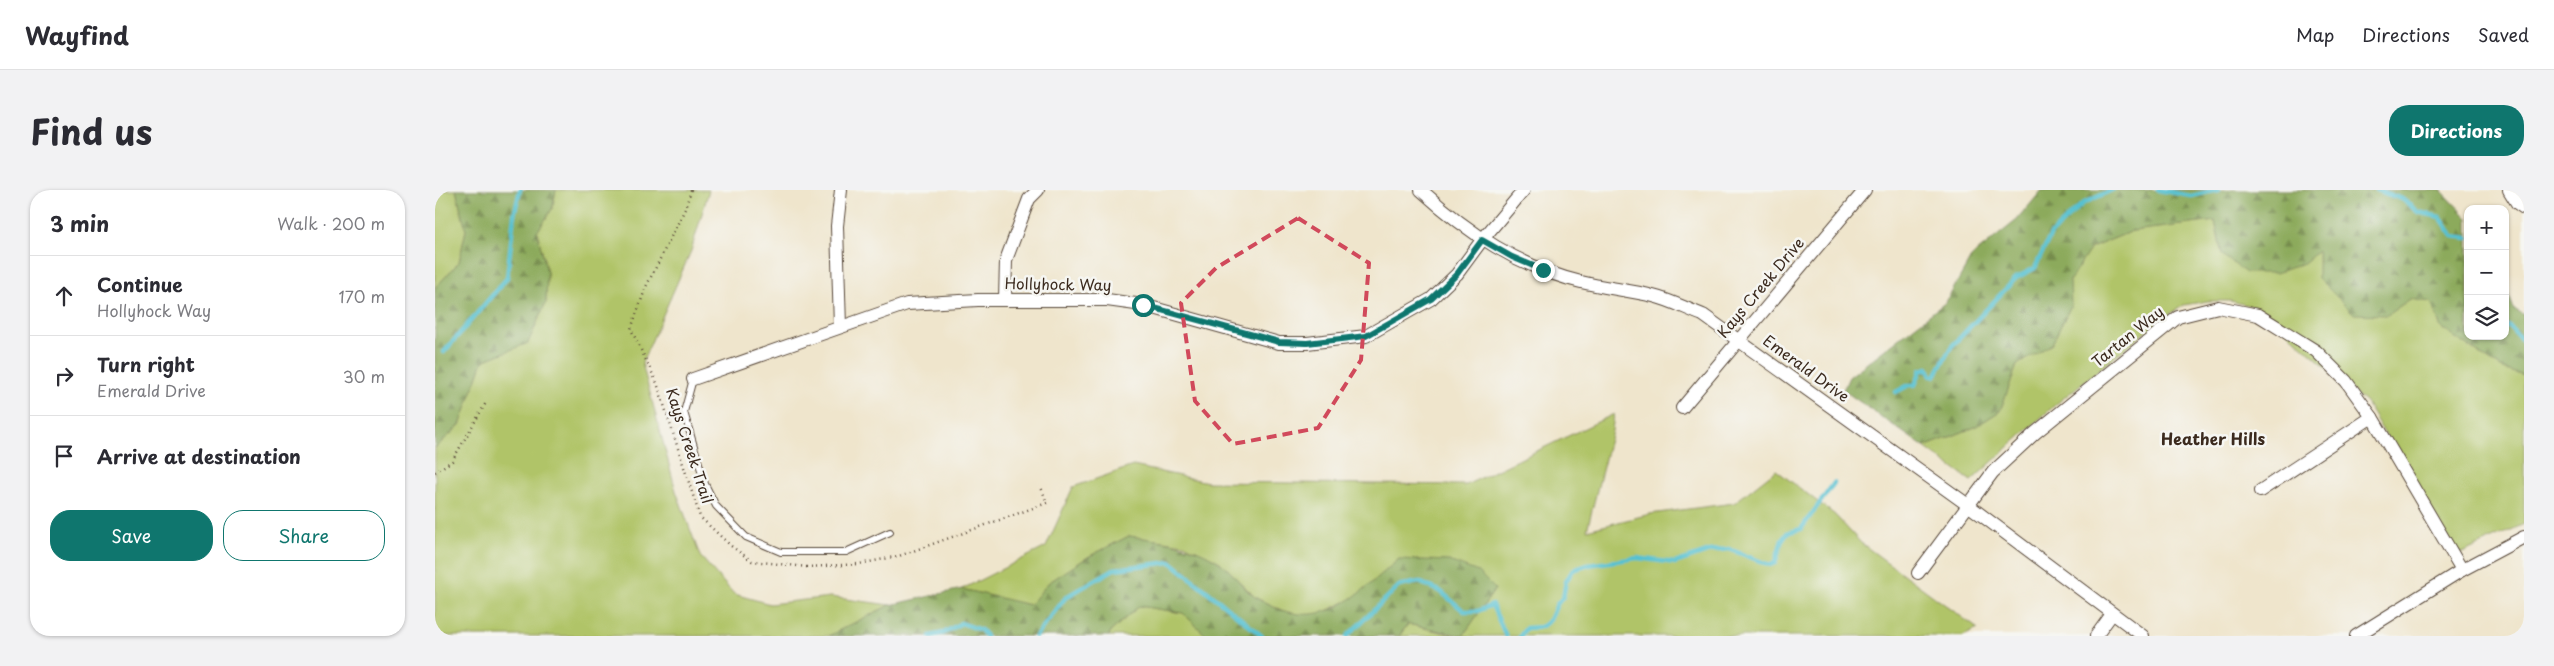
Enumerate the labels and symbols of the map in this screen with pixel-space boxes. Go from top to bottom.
street label: Kays Creek Drive [1711,232,1809,342]
route end [1532,259,1555,282]
street label: Hollyhock Way [1004,271,1112,296]
route start [1132,294,1155,317]
street label: Tartan Way [2086,300,2168,372]
street label: Emerald Drive [1759,329,1855,407]
street label: Kays Creek Trail [661,385,720,506]
district label: Heather Hills [2161,426,2265,450]

